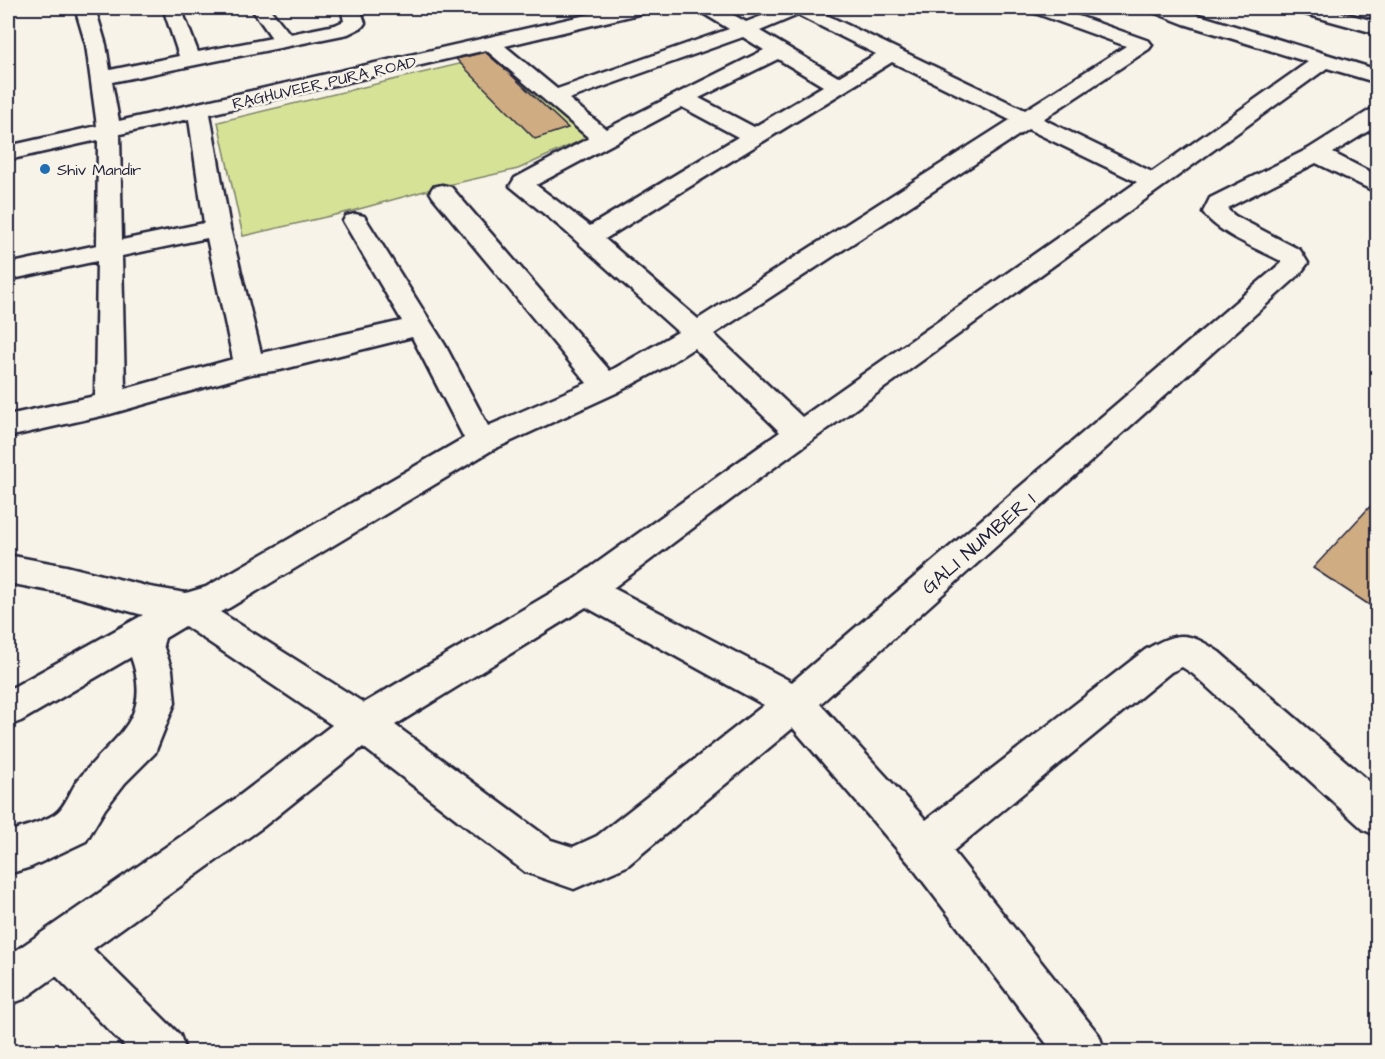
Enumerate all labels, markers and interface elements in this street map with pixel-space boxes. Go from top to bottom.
street label: RAGHUVEER PURA ROAD [230,51,418,115]
place label: Shiv Mandir [57,159,141,181]
marker: Shiv Mandir [38,162,52,176]
street label: GALI NUMBER 1 [916,486,1042,601]

